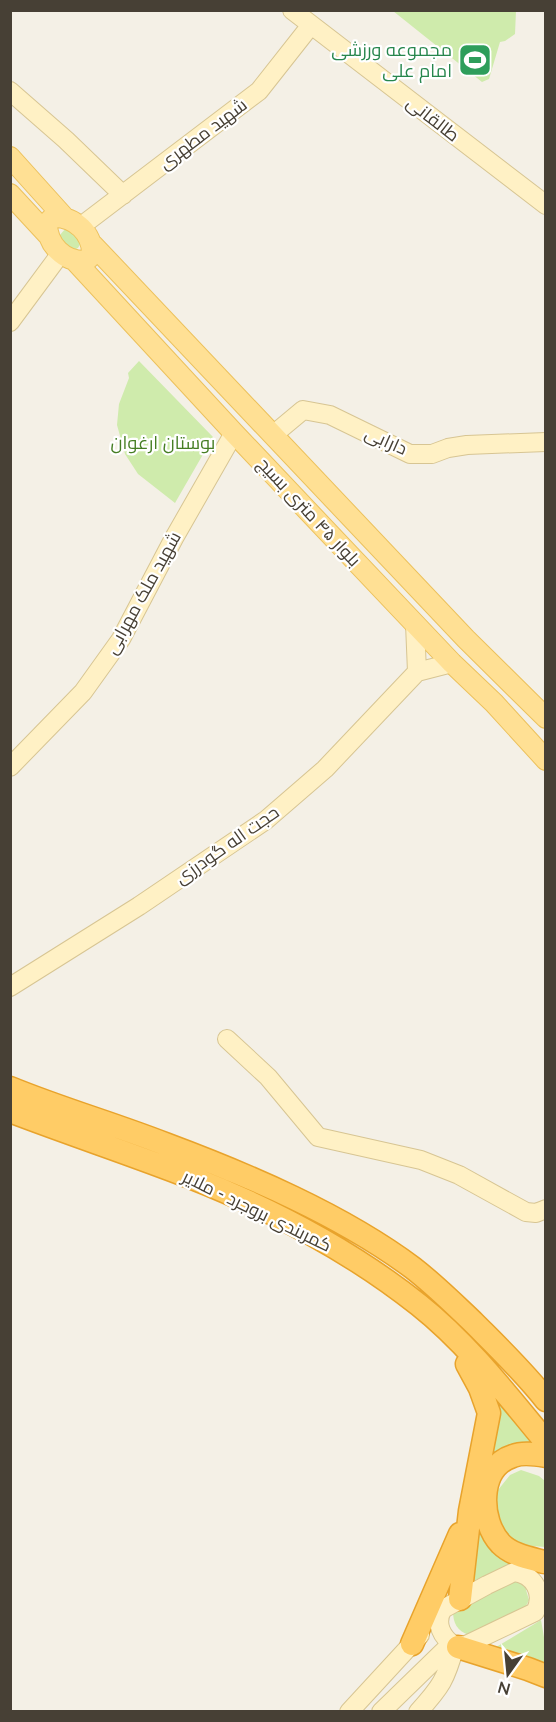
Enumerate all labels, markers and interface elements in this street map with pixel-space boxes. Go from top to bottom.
place label: مجموعه ورزشی امام علی [331,38,452,83]
sports icon: مجموعه ورزشی امام علی [457,42,493,78]
street label: طالقانی [402,91,464,146]
street label: شهید مطهری [154,93,251,174]
street label: دارابی [361,421,411,460]
park label: بوستان ارغوان [111,431,215,454]
street label: بلوار ۴۵ متری بسیج [252,452,366,572]
street label: شهید ملک مهرابی [99,527,186,658]
street label: حجت اله گودرزی [170,800,283,889]
street label: کمربندی بروجرد - ملایر [178,1164,336,1257]
north arrow [478,1644,538,1704]
text: N [496,1678,512,1700]

